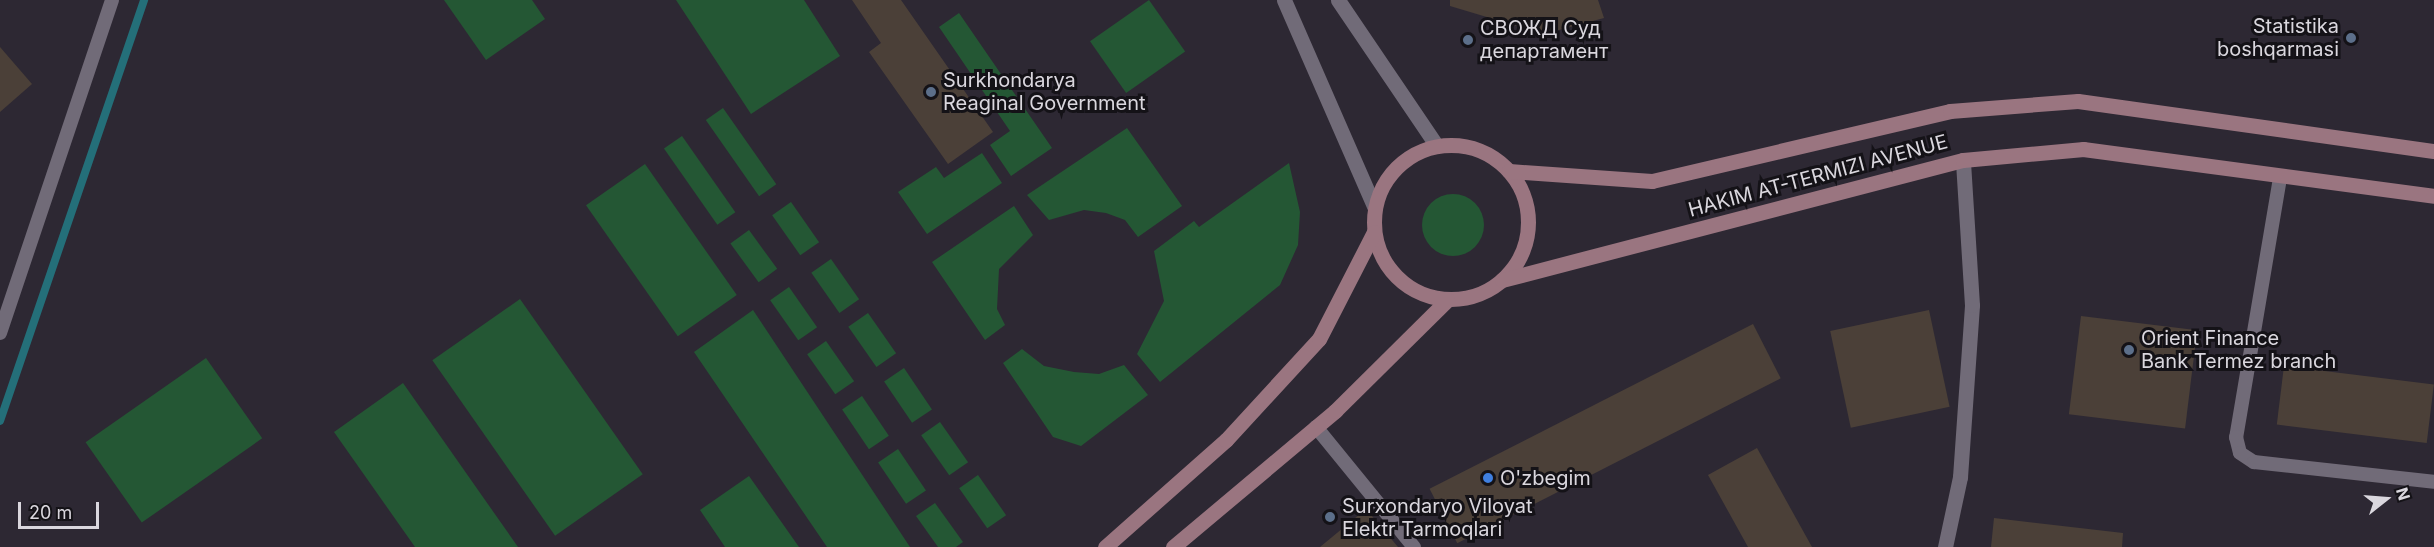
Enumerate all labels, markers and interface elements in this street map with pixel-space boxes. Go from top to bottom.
place label: Statistika boshqarmasi [2217,14,2339,61]
place label: СВОЖД Суд департамент [1480,16,1608,63]
marker: Statistika boshqarmasi [2344,31,2358,45]
marker: СВОЖД Суд департамент [1461,33,1475,47]
place label: Surkhondarya Reaginal Government [943,68,1146,115]
marker: Surkhondarya Reaginal Government [924,85,938,99]
street label: HAKIM AT-TERMIZI AVENUE [1686,130,1950,222]
place label: Orient Finance Bank Termez branch [2141,326,2336,373]
marker: Orient Finance Bank Termez branch [2122,343,2136,357]
place label: O'zbegim [1500,466,1591,490]
north arrow [2356,469,2416,529]
marker: O'zbegim [1481,471,1495,485]
text: N [2392,485,2415,502]
scale bar [21,490,102,528]
place label: Surxondaryo Viloyat Elektr Tarmoqlari [1342,494,1533,541]
text: 20 m [29,502,72,523]
marker: Surxondaryo Viloyat Elektr Tarmoqlari [1323,510,1337,524]

